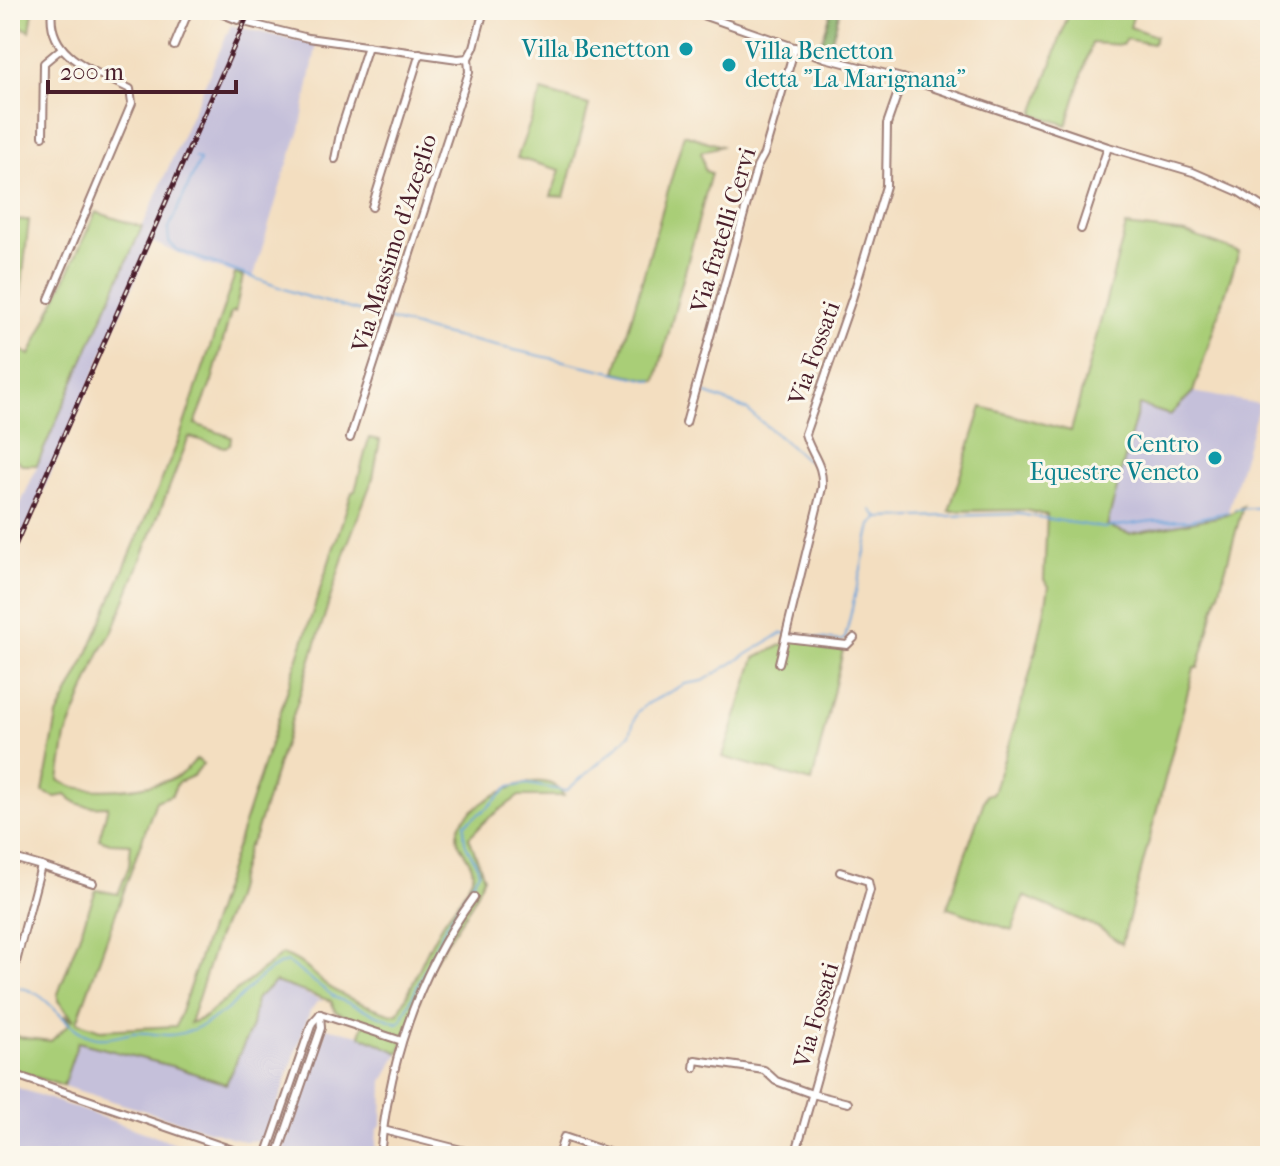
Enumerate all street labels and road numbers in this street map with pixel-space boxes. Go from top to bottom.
street label: Via Massimo d'Azeglio [345,130,442,357]
street label: Via fratelli Cervi [684,144,761,317]
street label: Via Fossati [782,297,846,410]
street label: Via Fossati [787,959,844,1072]

